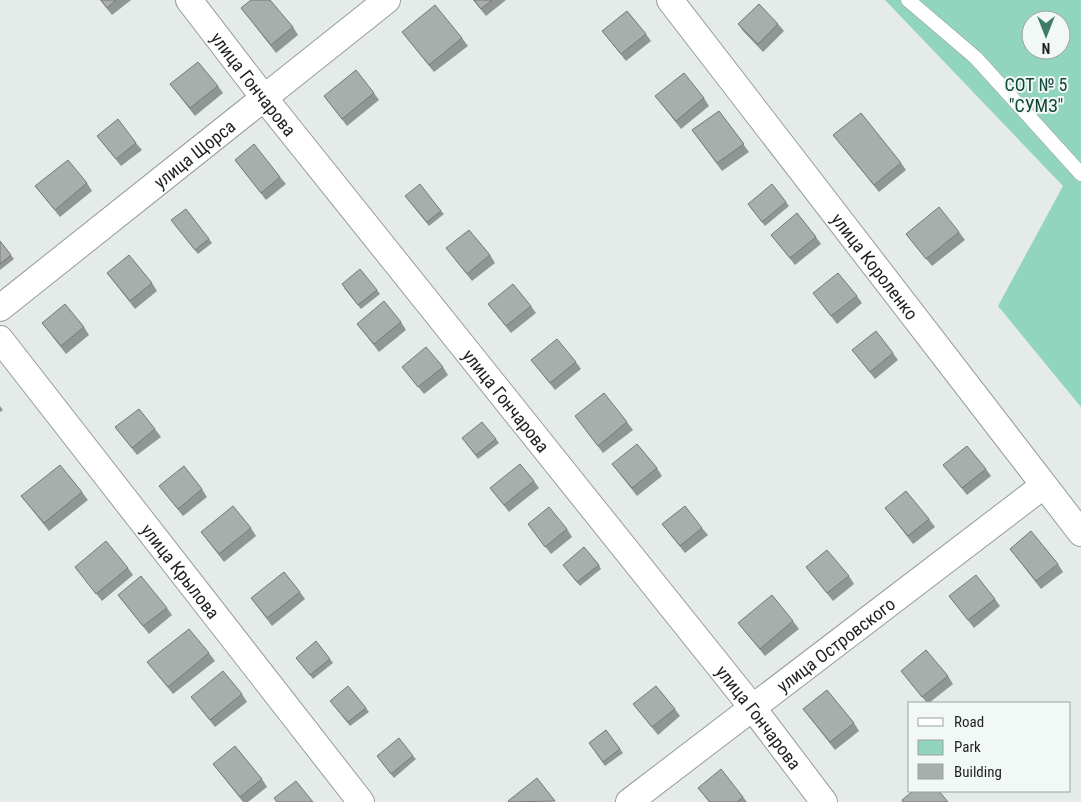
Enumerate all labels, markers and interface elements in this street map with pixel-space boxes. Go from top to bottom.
north arrow [1021,10,1071,60]
street label: улица Гончарова [207,28,301,140]
text: N [1042,40,1050,56]
park label: СОТ № 5 "СУМЗ" [1005,74,1068,116]
street label: улица Щорса [149,115,239,192]
street label: улица Короленко [828,209,923,323]
street label: улица Гончарова [459,345,554,456]
street label: улица Крылова [137,519,224,623]
street label: улица Островского [772,593,899,696]
street label: улица Гончарова [712,661,806,773]
legend [908,702,1071,792]
text: Road [954,713,984,731]
text: Park [954,738,981,756]
text: Building [954,763,1002,781]

